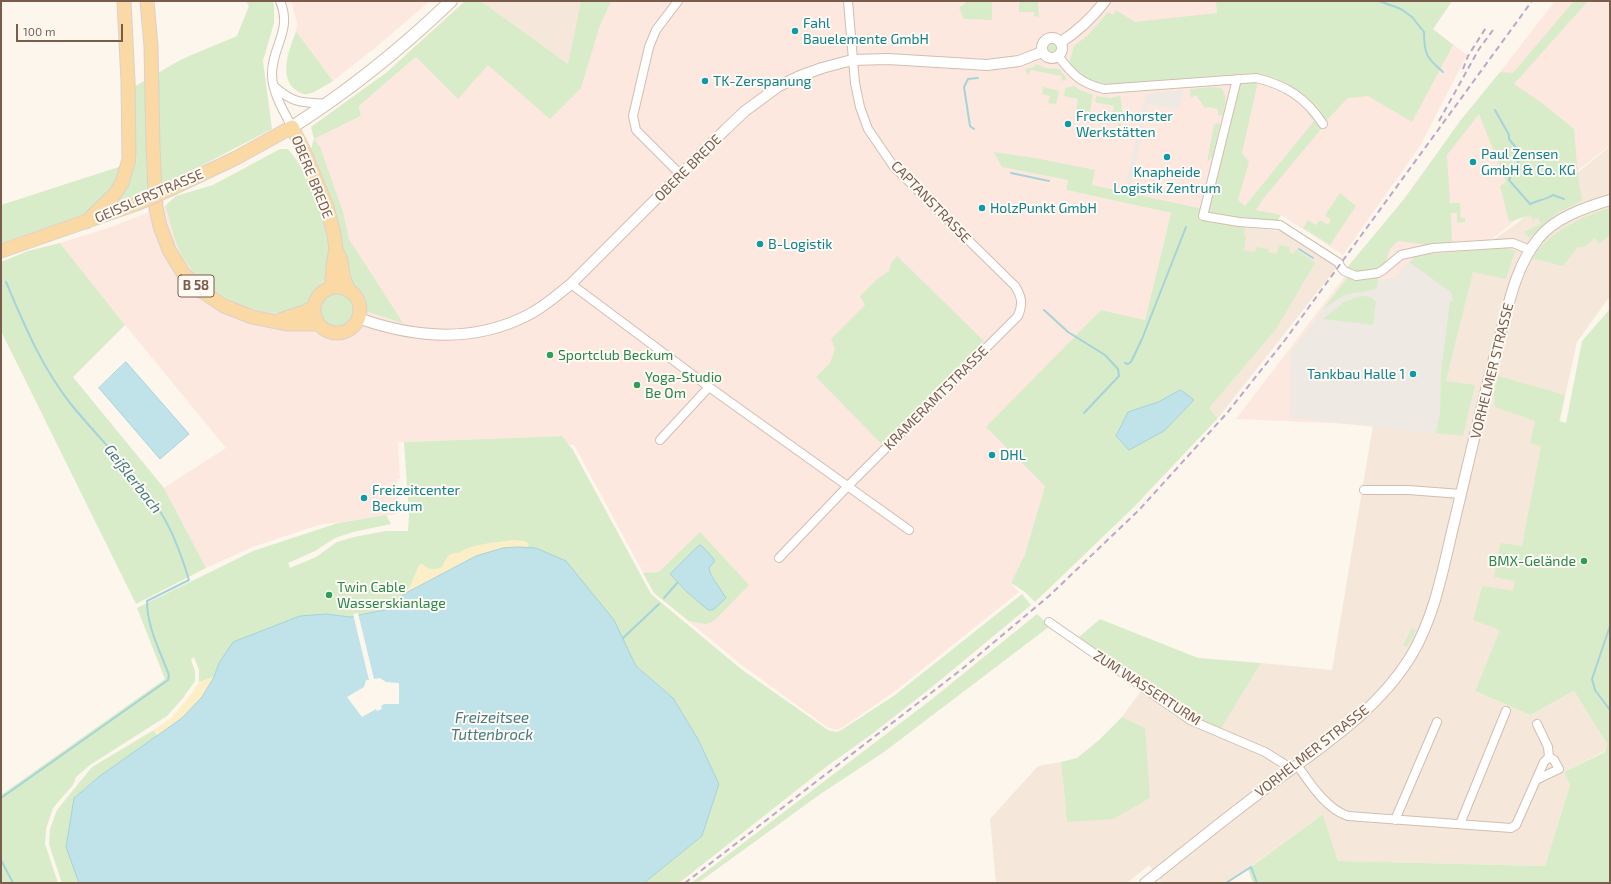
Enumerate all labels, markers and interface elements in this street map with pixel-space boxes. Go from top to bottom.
place label: Fahl Bauelemente GmbH [803,15,929,48]
scale bar [18,16,125,42]
text: 100 m [23,24,55,38]
marker: Fahl Bauelemente GmbH [790,26,800,36]
place label: TK-Zerspanung [713,73,811,89]
marker: TK-Zerspanung [700,76,710,86]
place label: Freckenhorster Werkstätten [1076,108,1173,140]
marker: Freckenhorster Werkstätten [1063,119,1073,129]
street label: OBERE BREDE [651,131,725,205]
street label: OBERE BREDE [288,133,336,221]
place label: Paul Zensen GmbH & Co. KG [1481,146,1575,178]
marker: Knapheide Logistik Zentrum [1162,152,1172,162]
street label: CAPTANSTRASSE [888,157,974,247]
marker: Paul Zensen GmbH & Co. KG [1468,157,1478,167]
place label: Knapheide Logistik Zentrum [1113,164,1221,196]
street label: GEISSLERSTRASSE [92,165,206,227]
place label: HolzPunkt GmbH [990,200,1097,216]
marker: HolzPunkt GmbH [977,203,987,213]
place label: B-Logistik [768,236,832,252]
marker: B-Logistik [755,239,765,249]
road number: B 58 [178,275,214,297]
street label: VORHELMER STRASSE [1467,301,1517,441]
street label: KRAMERAMTSTRASSE [880,342,992,454]
place label: Sportclub Beckum [558,347,673,363]
marker: Sportclub Beckum [545,350,555,360]
place label: Tankbau Halle 1 [1307,366,1405,382]
place label: Yoga-Studio Be Om [645,369,722,402]
marker: Tankbau Halle 1 [1408,369,1418,379]
marker: Yoga-Studio Be Om [632,380,642,390]
water label: Geißlerbach [100,441,166,517]
place label: DHL [1000,447,1026,463]
marker: DHL [987,450,997,460]
place label: Freizeitcenter Beckum [372,482,460,514]
marker: Freizeitcenter Beckum [359,493,369,503]
place label: BMX-Gelände [1489,553,1576,569]
marker: BMX-Gelände [1579,556,1589,566]
place label: Twin Cable Wasserskianlage [337,579,446,612]
marker: Twin Cable Wasserskianlage [324,590,334,600]
street label: ZUM WASSERTURM [1090,647,1204,729]
street label: VORHELMER STRASSE [1252,701,1372,801]
water label: Freizeitsee Tuttenbrock [451,709,533,744]

